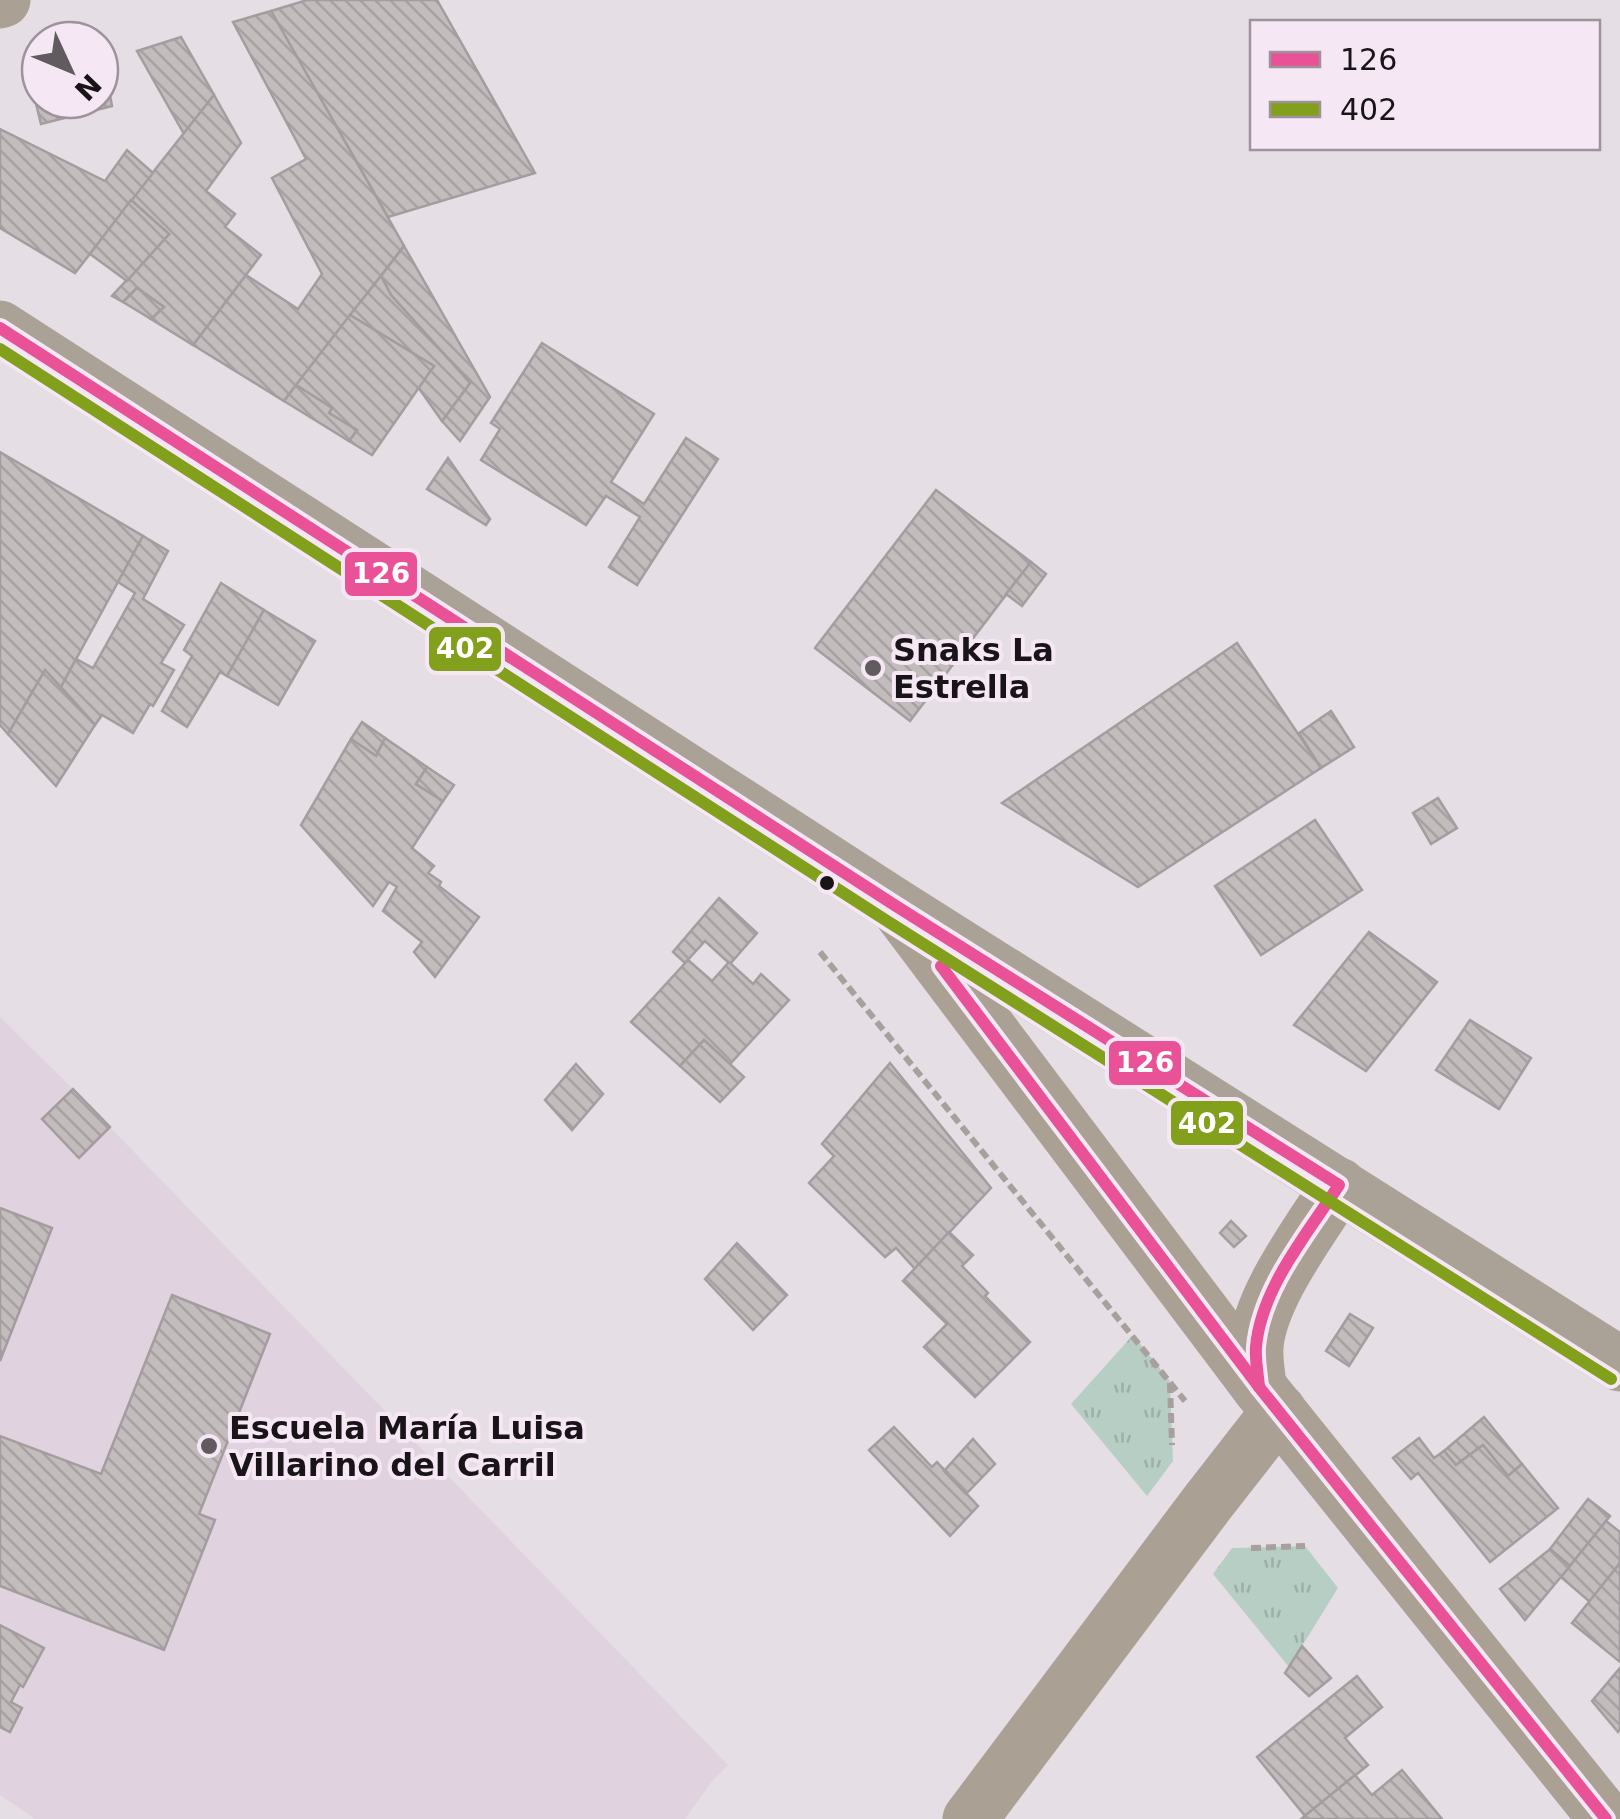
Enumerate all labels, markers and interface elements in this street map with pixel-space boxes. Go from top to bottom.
north arrow [20,20,120,120]
legend [1250,20,1600,150]
text: 126 [1340,42,1397,77]
text: N [68,67,108,107]
text: 402 [1340,92,1397,127]
line badge: 126 [343,550,419,598]
text: 126 [352,557,410,590]
line badge: 402 [427,625,503,673]
place label: Snaks La Estrella [893,631,1054,706]
text: 402 [436,632,494,665]
marker: Snaks La Estrella [862,657,884,679]
unlabelled marker [817,873,837,893]
line badge: 126 [1107,1039,1183,1087]
text: 126 [1116,1046,1174,1079]
line badge: 402 [1169,1099,1245,1147]
text: 402 [1178,1107,1236,1140]
place label: Escuela María Luisa Villarino del Carril [229,1409,585,1484]
marker: Escuela María Luisa Villarino del Carril [198,1435,220,1457]

